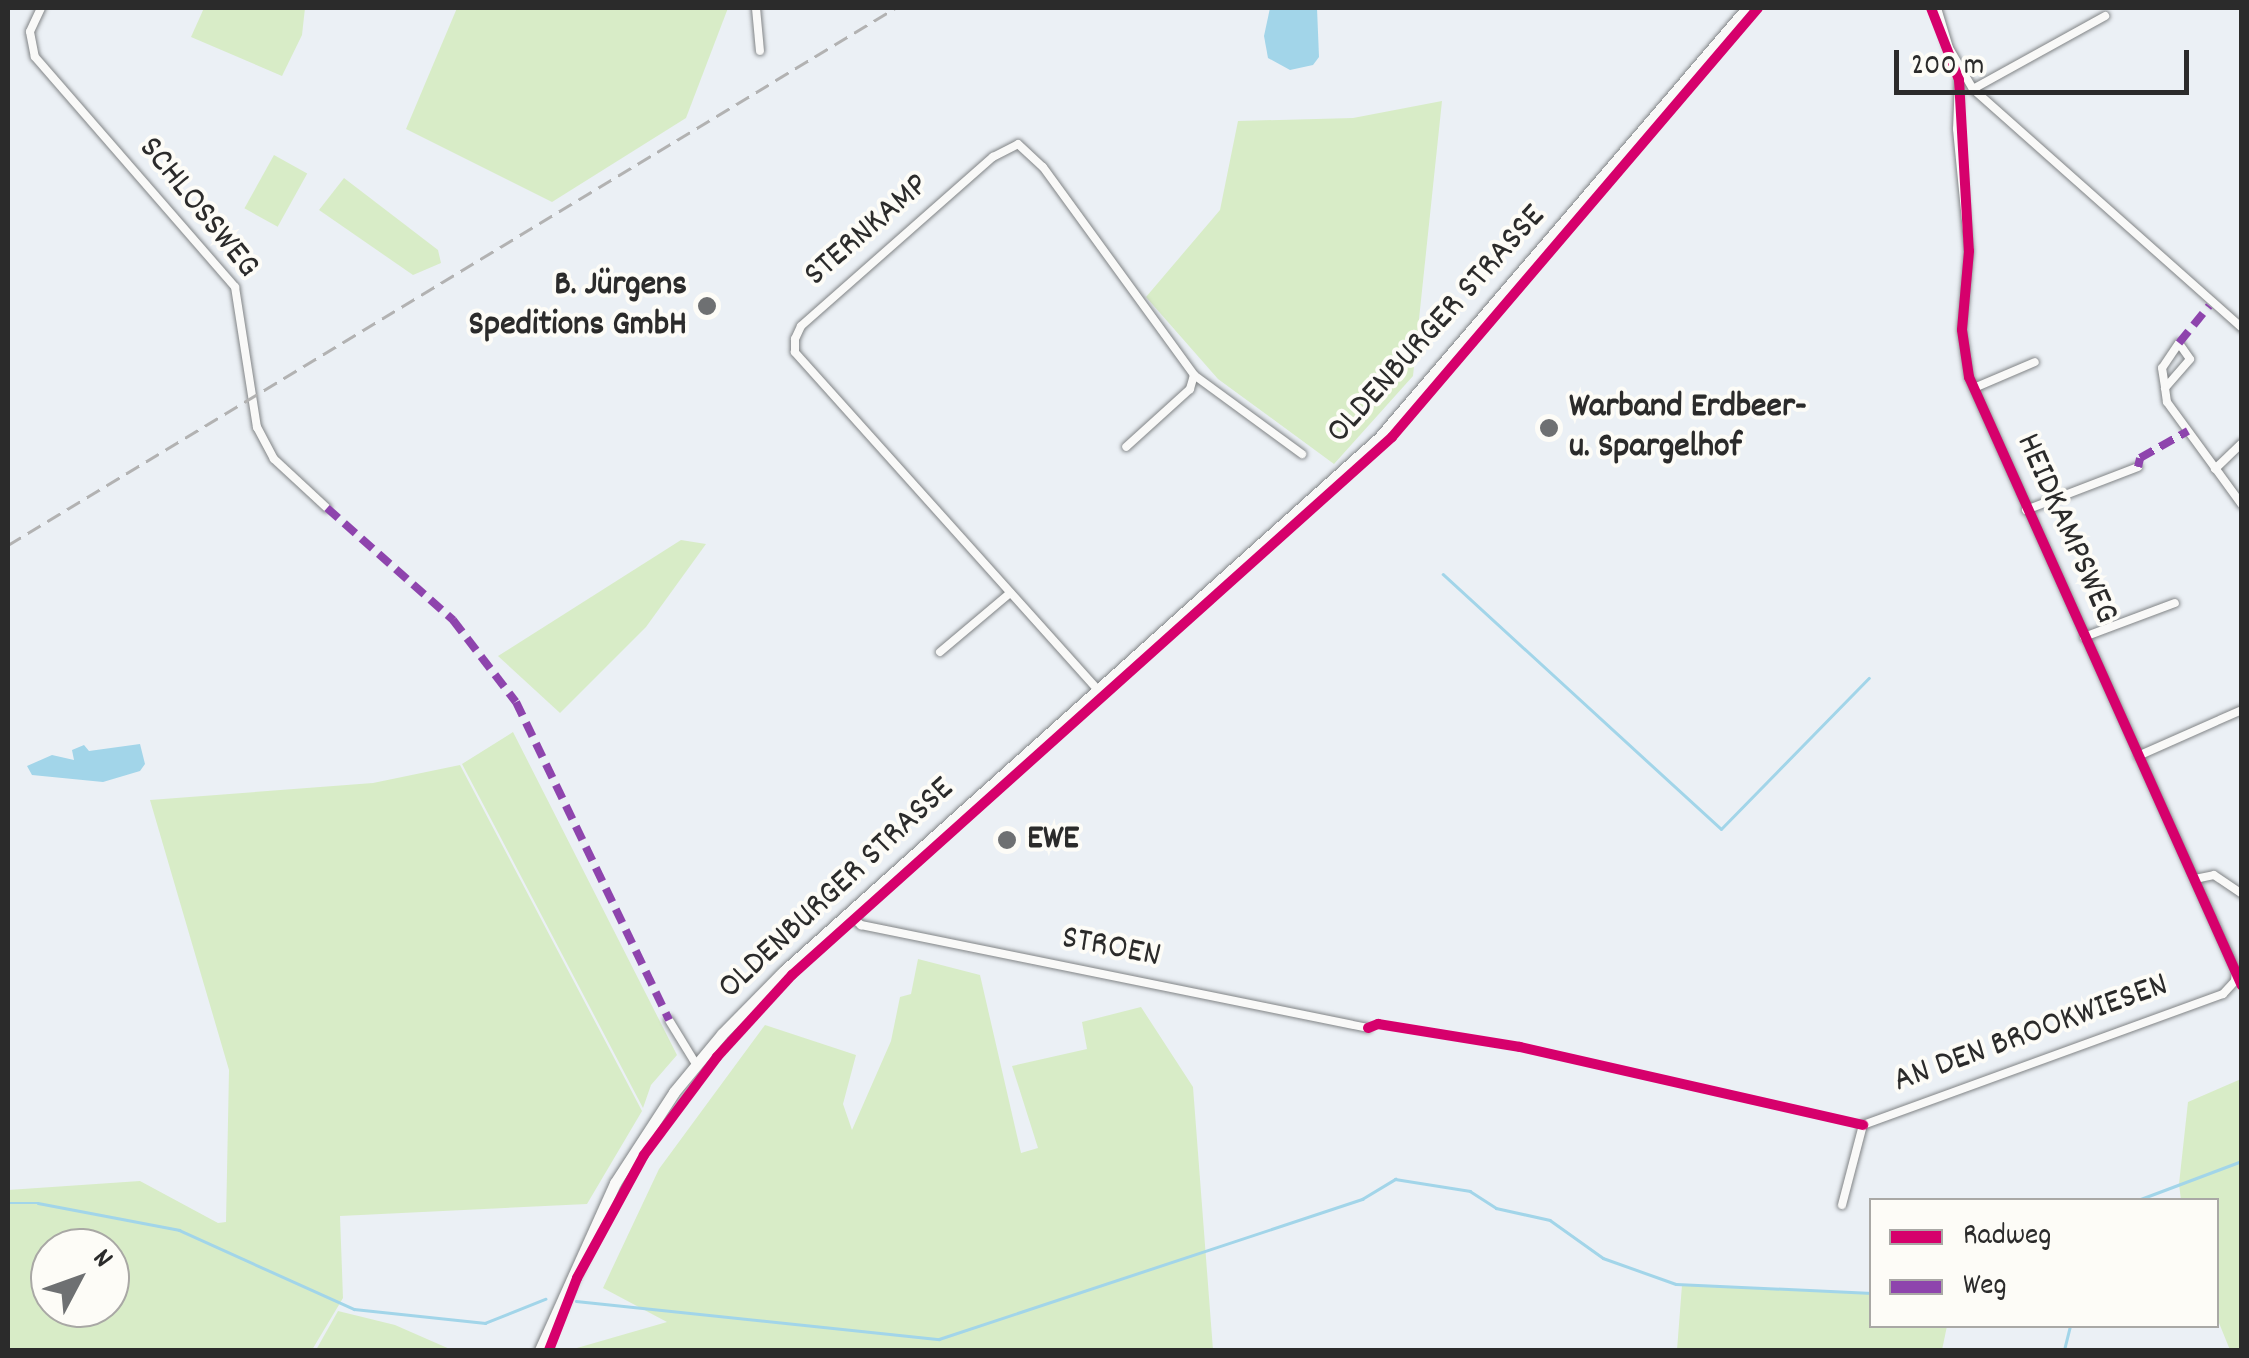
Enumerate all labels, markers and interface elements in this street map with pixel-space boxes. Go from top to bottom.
scale bar [1899,30,2194,92]
text: 200 m [1911,46,1984,89]
street label: SCHLOSSWEG [128,129,268,287]
street label: STERNKAMP [796,166,938,296]
street label: OLDENBURGER STRASSE [1319,197,1555,453]
place label: B. Jürgens Speditions GmbH [469,265,687,347]
marker: B. Jürgens Speditions GmbH [696,295,718,317]
place label: Warband Erdbeer- u. Spargelhof [1569,387,1807,469]
marker: Warband Erdbeer- u. Spargelhof [1538,417,1560,439]
street label: HEIDKAMPSWEG [2005,428,2127,630]
street label: OLDENBURGER STRASSE [710,769,964,1009]
place label: EWE [1027,819,1079,861]
marker: EWE [996,829,1018,851]
street label: STROEN [1058,918,1164,978]
street label: AN DEN BROOKWIESEN [1888,965,2174,1103]
legend [1869,1198,2219,1328]
text: Radweg [1963,1216,2051,1259]
north arrow [30,1228,130,1328]
text: N [81,1241,121,1278]
text: Weg [1963,1266,2007,1309]

